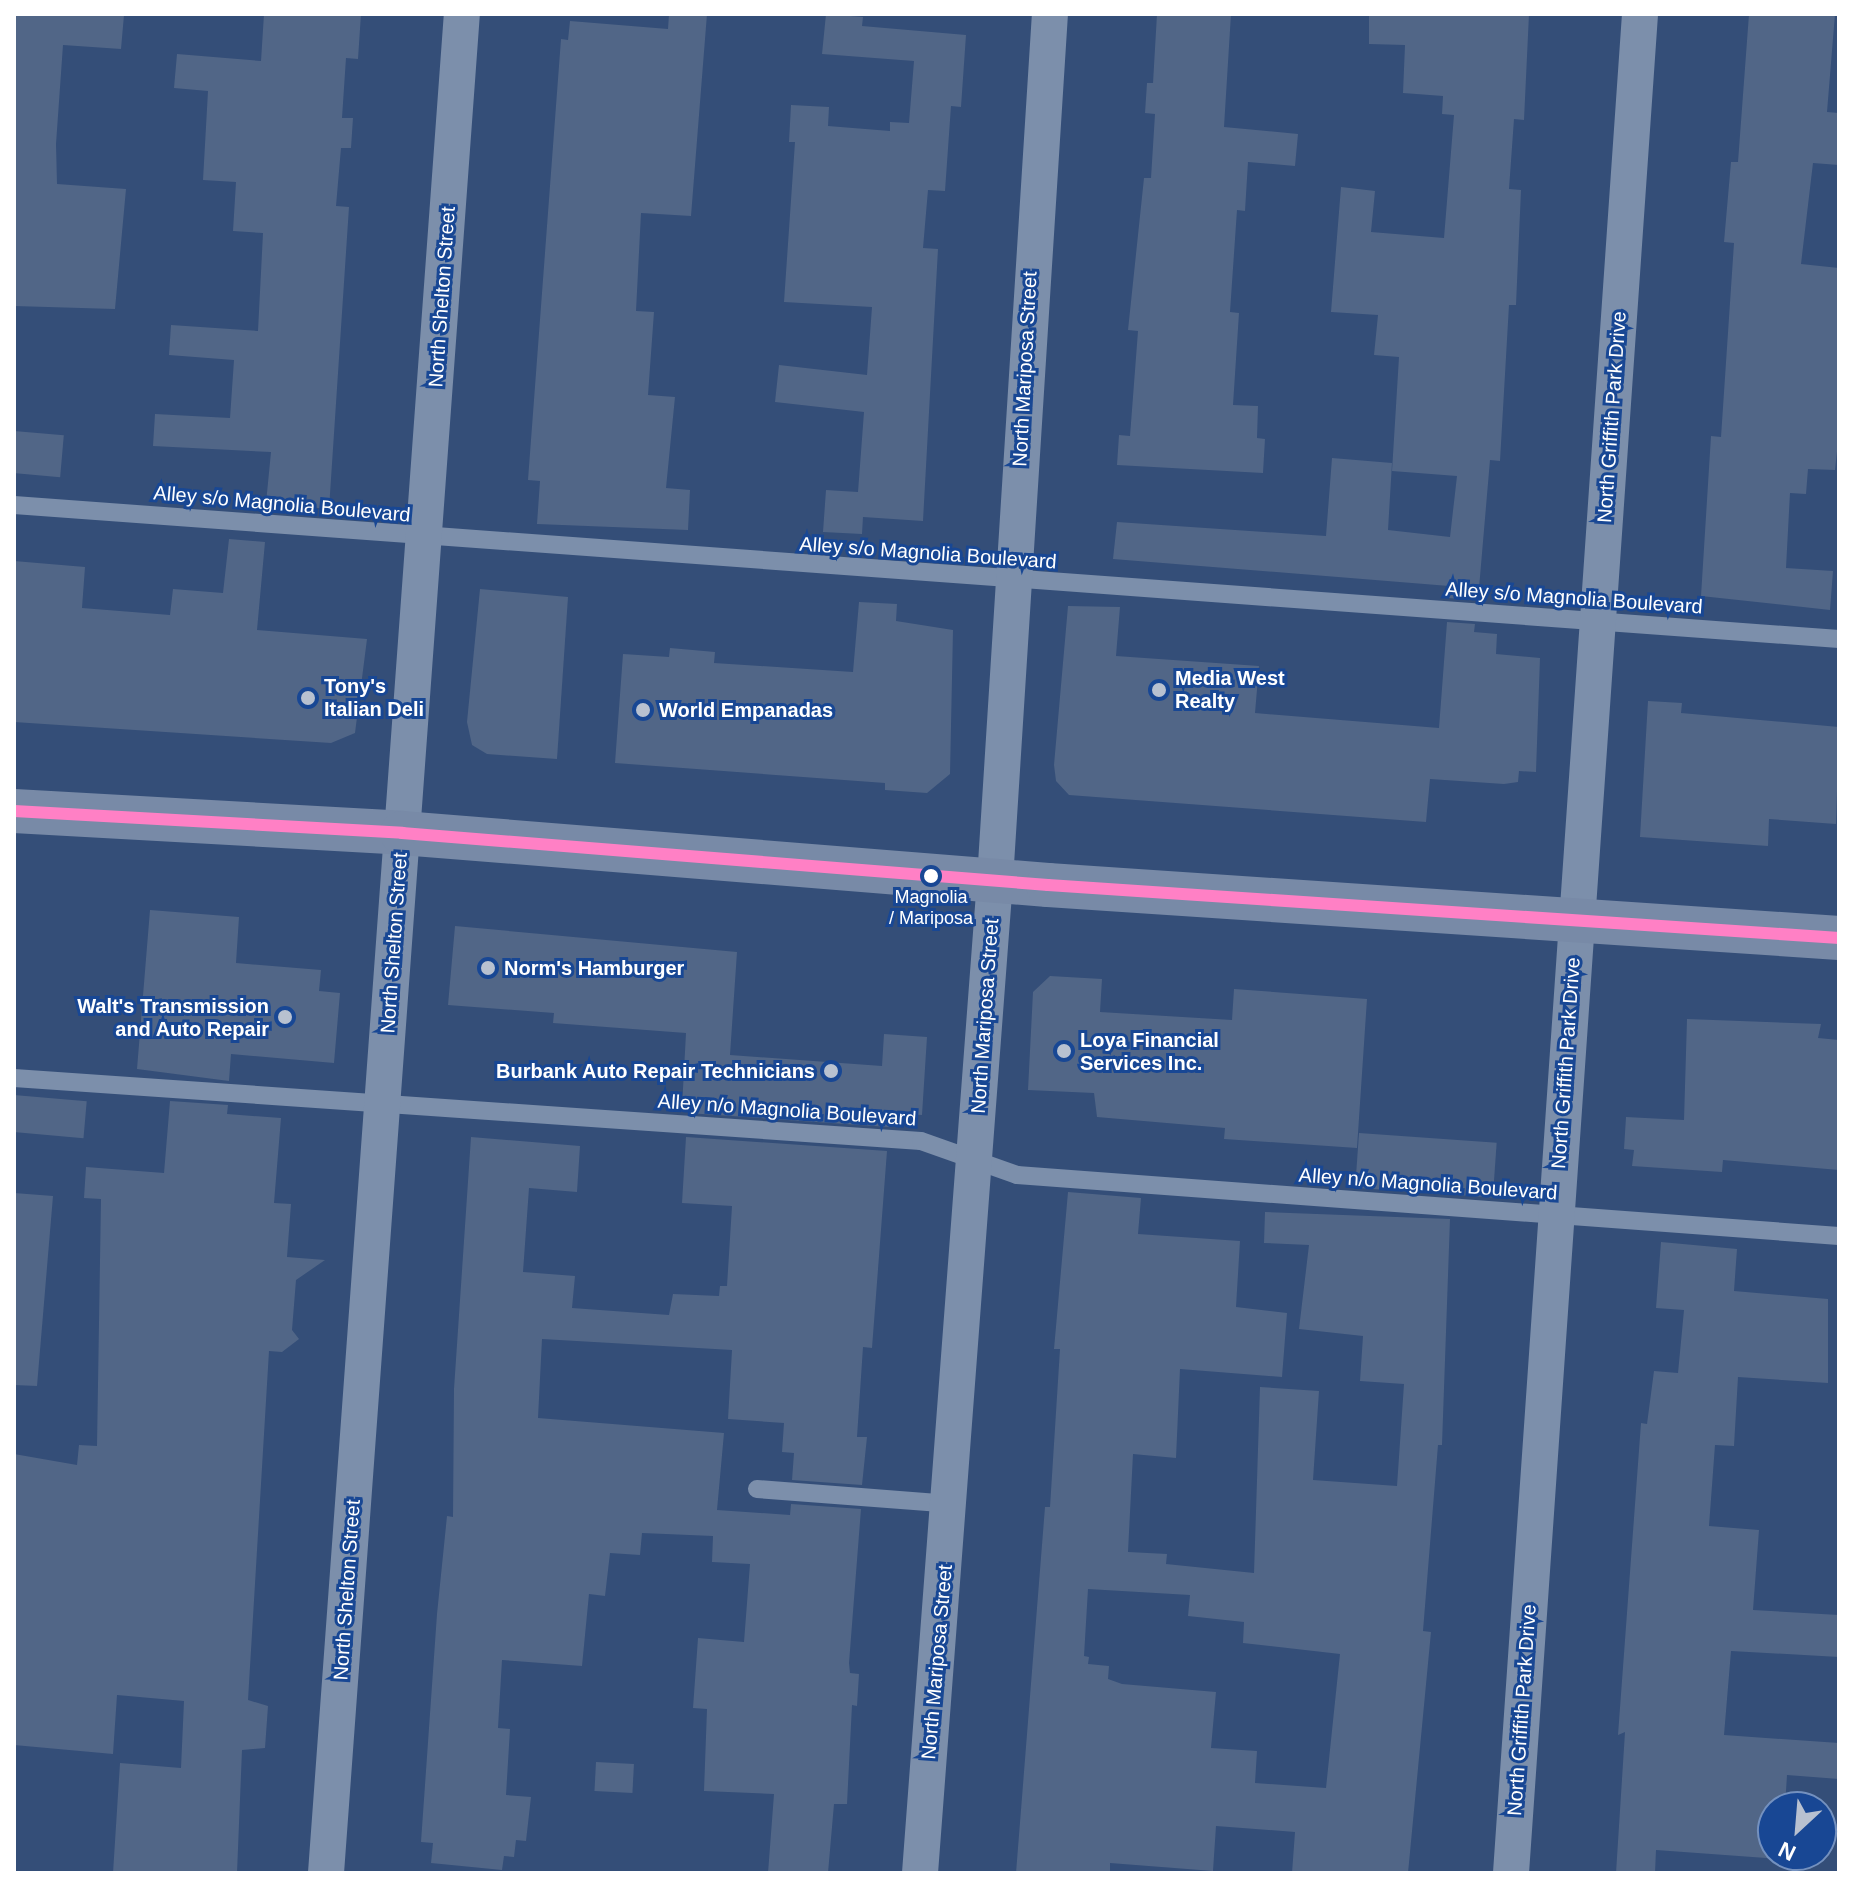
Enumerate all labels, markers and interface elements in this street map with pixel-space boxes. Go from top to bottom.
street label: North Shelton Street [424,206,460,388]
street label: North Mariposa Street [1008,271,1042,467]
street label: North Griffith Park Drive [1593,310,1631,524]
street label: Alley s/o Magnolia Boulevard [152,481,412,527]
street label: Alley s/o Magnolia Boulevard [799,532,1057,574]
street label: Alley s/o Magnolia Boulevard [1445,577,1703,619]
place label: Media West Realty [1175,666,1285,713]
place label: Tony's Italian Deli [324,674,424,721]
marker: Media West Realty [1150,681,1168,699]
marker: Tony's Italian Deli [299,689,317,707]
place label: World Empanadas [659,698,833,722]
marker: World Empanadas [634,701,652,719]
street label: North Shelton Street [376,852,412,1034]
marker: Magnolia / Mariposa [923,868,939,884]
place label: Magnolia / Mariposa [889,887,973,930]
street label: North Mariposa Street [966,918,1004,1114]
place label: Norm's Hamburger [504,956,684,980]
street label: North Griffith Park Drive [1547,956,1585,1170]
marker: Norm's Hamburger [479,959,497,977]
place label: Walt's Transmission and Auto Repair [77,994,269,1041]
marker: Walt's Transmission and Auto Repair [276,1008,294,1026]
place label: Loya Financial Services Inc. [1080,1028,1219,1075]
marker: Loya Financial Services Inc. [1055,1042,1073,1060]
place label: Burbank Auto Repair Technicians [495,1059,815,1083]
marker: Burbank Auto Repair Technicians [822,1062,840,1080]
street label: Alley n/o Magnolia Boulevard [657,1089,917,1131]
street label: Alley n/o Magnolia Boulevard [1298,1163,1558,1205]
street label: North Shelton Street [329,1499,365,1681]
street label: North Mariposa Street [917,1564,957,1760]
street label: North Griffith Park Drive [1503,1603,1541,1817]
north arrow [1757,1791,1837,1871]
text: N [1775,1837,1800,1866]

